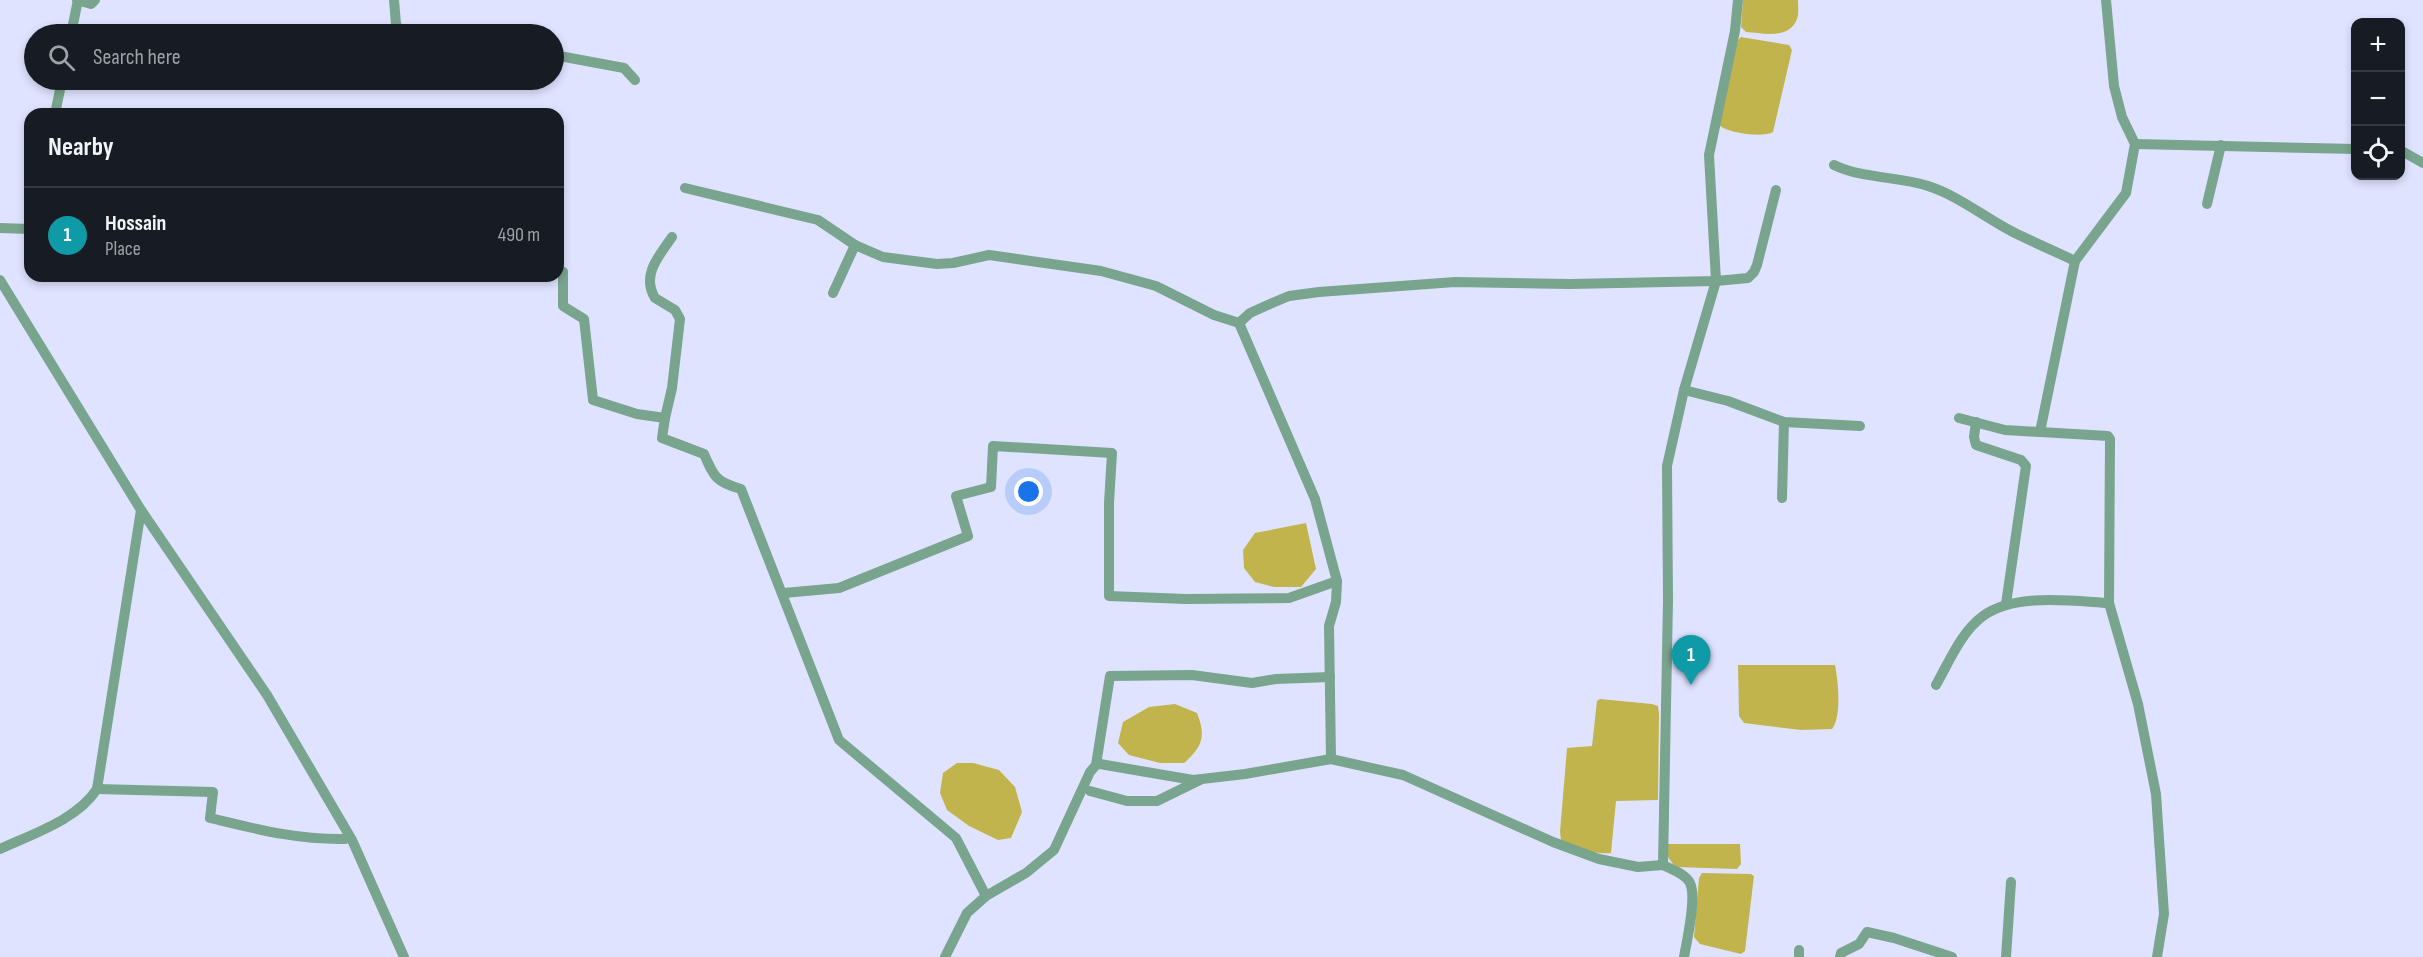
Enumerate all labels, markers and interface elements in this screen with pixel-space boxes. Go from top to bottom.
map controls [2351,18,2405,180]
button: + [2351,18,2405,72]
search box [24,24,564,90]
icon: search [45,41,78,74]
text: Search here [93,44,180,71]
button: − [2351,72,2405,126]
button: locate [2351,126,2405,180]
text: Nearby [48,132,114,163]
text: Hossain [105,210,166,237]
text: 1 [64,223,71,247]
text: 490 m [498,223,540,247]
text: Place [105,237,141,261]
your location [1014,477,1043,506]
pin: 1 [1672,636,1710,685]

